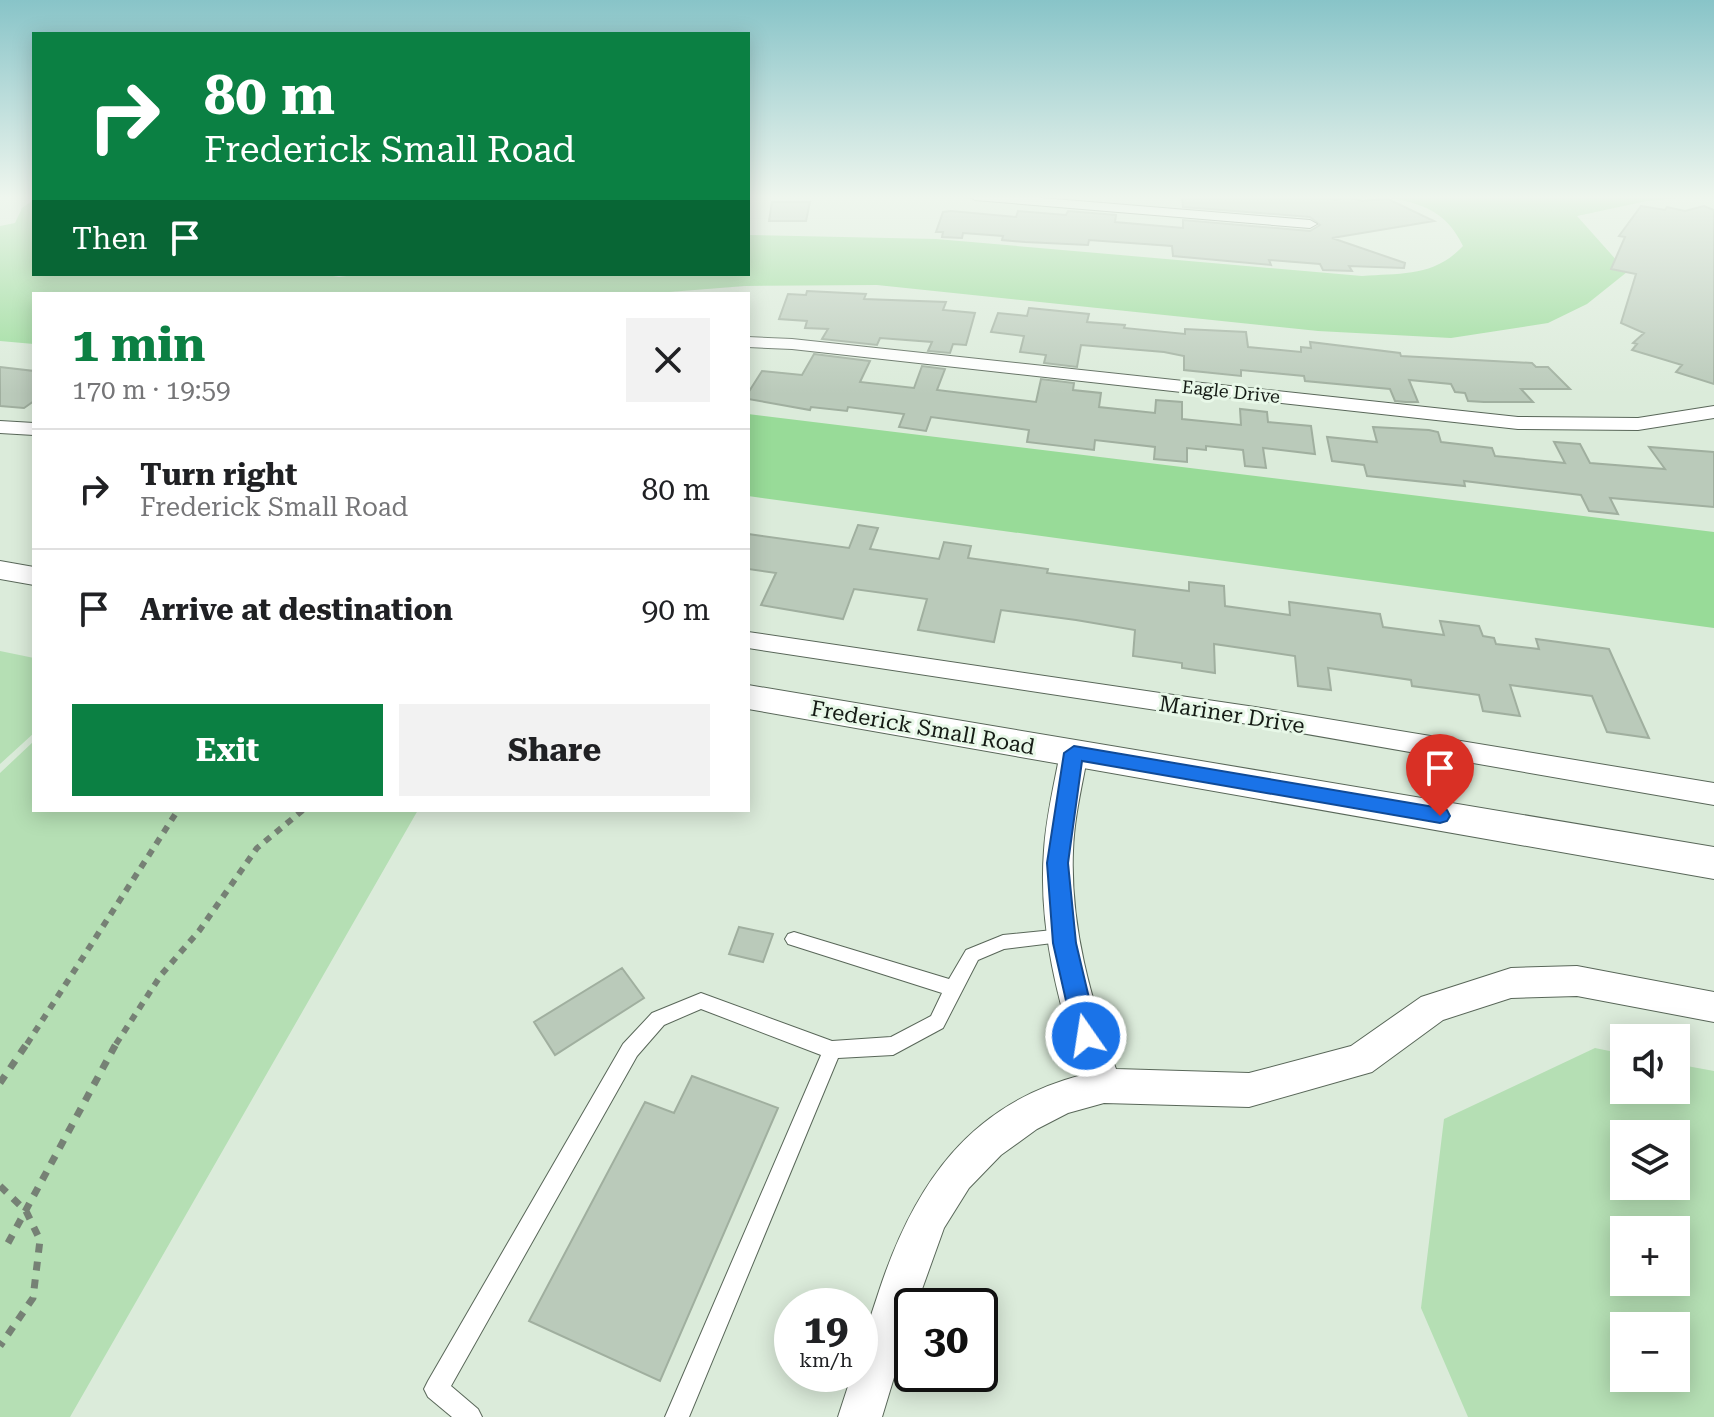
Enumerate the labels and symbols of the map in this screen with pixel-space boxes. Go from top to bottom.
street label: Eagle Drive [1181,376,1281,407]
street label: Mariner Drive [1157,691,1307,738]
street label: Frederick Small Road [809,695,1037,760]
pin [1406,734,1474,816]
position arrow [1044,994,1128,1078]
speed limit sign: 30 [894,1288,998,1392]

